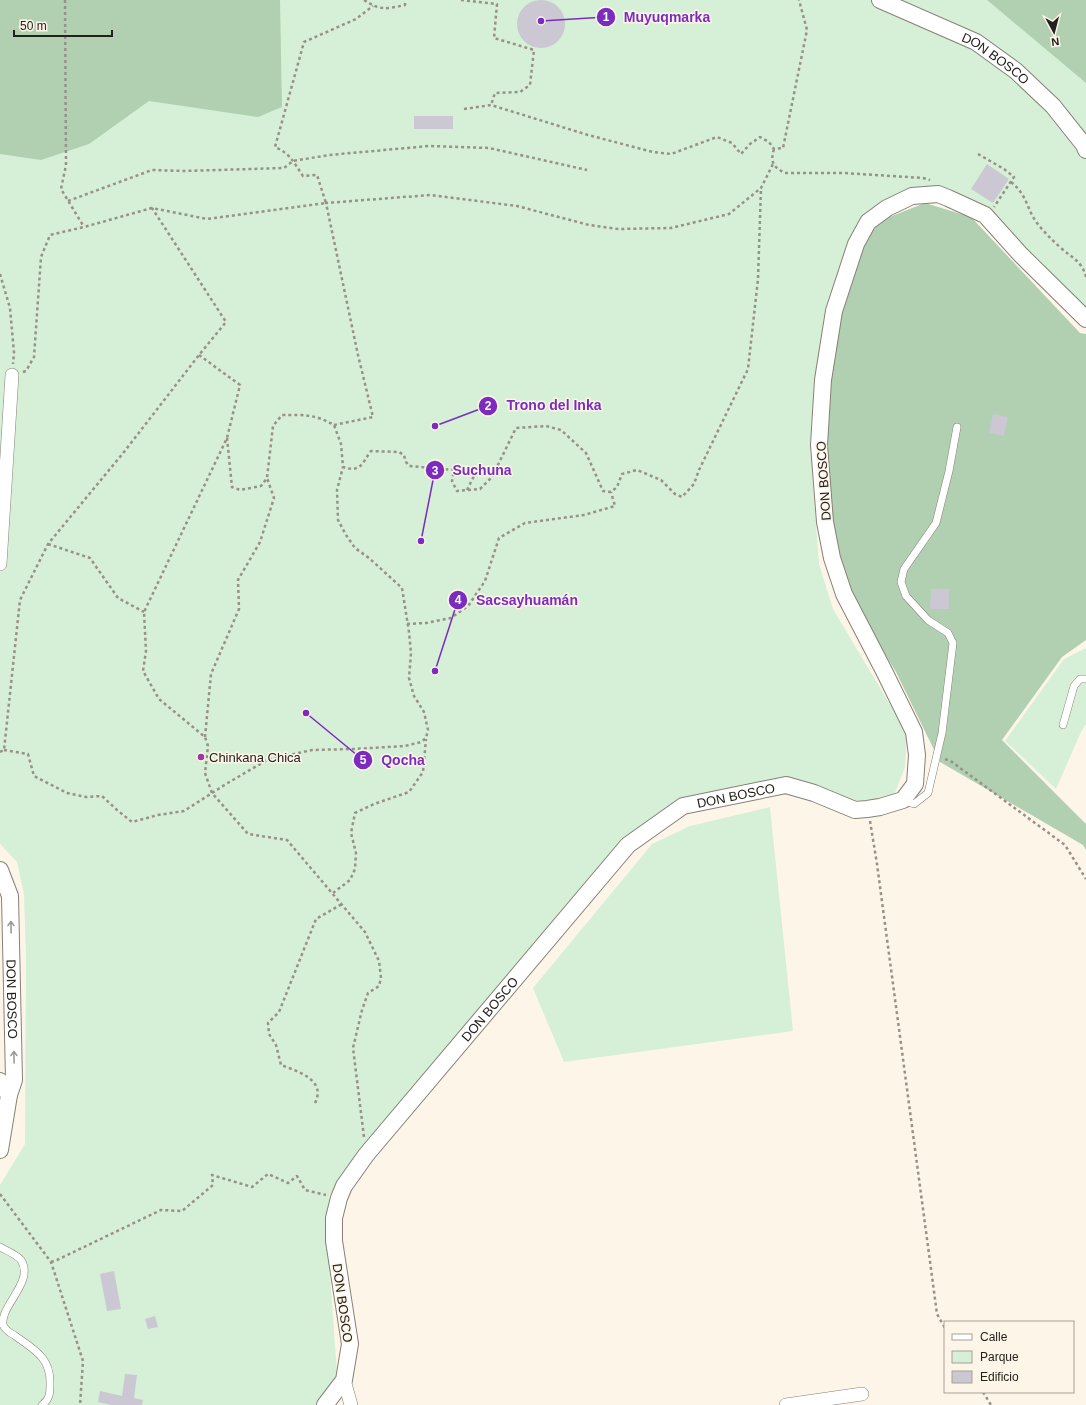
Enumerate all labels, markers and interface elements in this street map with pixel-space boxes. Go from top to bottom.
callout: Muyuqmarka [596,4,719,30]
text: Muyuqmarka [624,9,710,25]
text: 1 [603,10,610,24]
scale bar [14,12,112,38]
north arrow [1034,12,1074,52]
text: 50 m [20,19,47,33]
street label: DON BOSCO [959,30,1032,88]
text: N [1050,35,1060,48]
callout: Trono del Inka [478,393,609,419]
text: Trono del Inka [507,397,602,413]
text: 2 [485,399,492,413]
street label: DON BOSCO [813,441,834,521]
callout: Suchuna [425,457,520,483]
text: Suchuna [452,462,512,478]
text: 3 [432,464,439,478]
callout: Sacsayhuamán [448,587,586,613]
text: Sacsayhuamán [476,592,578,608]
text: 4 [455,593,462,607]
callout: Qocha [353,747,433,773]
place label: Chinkana Chica [209,750,302,765]
marker: Chinkana Chica [196,752,206,762]
text: Qocha [381,752,425,768]
text: 5 [360,753,367,767]
street label: DON BOSCO [695,780,776,811]
one-way arrow [7,921,15,934]
street label: DON BOSCO [3,959,20,1039]
street label: DON BOSCO [458,974,521,1044]
one-way arrow [10,1051,18,1064]
street label: DON BOSCO [330,1263,355,1343]
legend [944,1321,1074,1393]
text: Calle [980,1330,1008,1344]
text: Parque [980,1350,1019,1364]
text: Edificio [980,1370,1019,1384]

